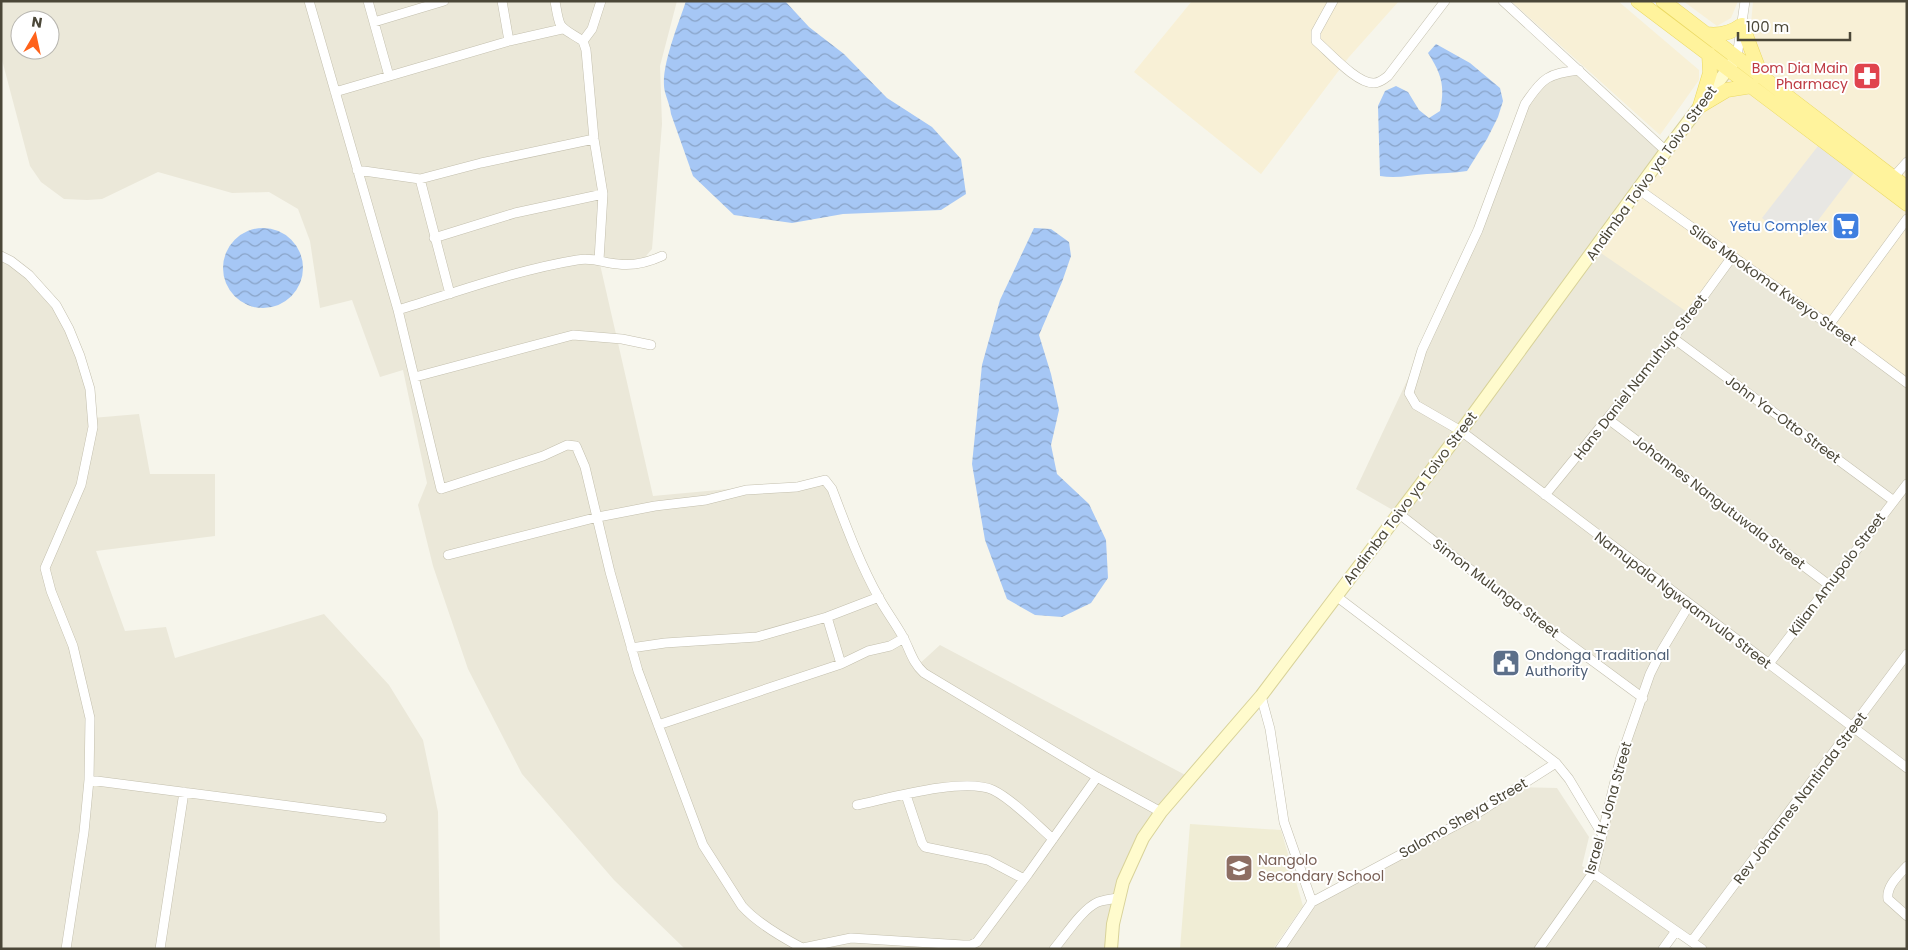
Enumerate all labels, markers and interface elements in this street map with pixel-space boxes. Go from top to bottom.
north arrow [10,10,60,60]
scale bar [1738,10,1850,42]
text: N [30,11,44,33]
text: 100 m [1746,16,1789,37]
place label: Bom Dia Main Pharmacy [1752,58,1848,94]
pharmacy icon: Bom Dia Main Pharmacy [1852,61,1882,91]
street label: Andimba Toivo ya Toivo Street [1581,82,1721,264]
supermarket icon: Yetu Complex [1831,211,1861,241]
place label: Yetu Complex [1730,216,1827,236]
street label: Silas Mbokoma Kweyo Street [1685,219,1861,351]
street label: Hans Daniel Namuhuja Street [1569,290,1711,464]
street label: John Ya-Otto Street [1721,370,1845,468]
street label: Andimba Toivo ya Toivo Street [1338,408,1482,588]
street label: Johannes Nangutuwala Street [1628,430,1810,574]
street label: Kilian Amupolo Street [1784,508,1890,640]
street label: Namupala Ngwaamvula Street [1590,527,1776,673]
street label: Simon Mulunga Street [1429,534,1563,642]
place label: Ondonga Traditional Authority [1525,645,1670,681]
public building icon: Ondonga Traditional Authority [1491,648,1521,678]
street label: Rev Johannes Nantinda Street [1729,708,1871,888]
street label: Israel H. Jona Street [1579,739,1637,877]
street label: Salomo Sheya Street [1395,773,1531,863]
place label: Nangolo Secondary School [1258,850,1384,886]
school or university icon: Nangolo Secondary School [1224,853,1254,883]

